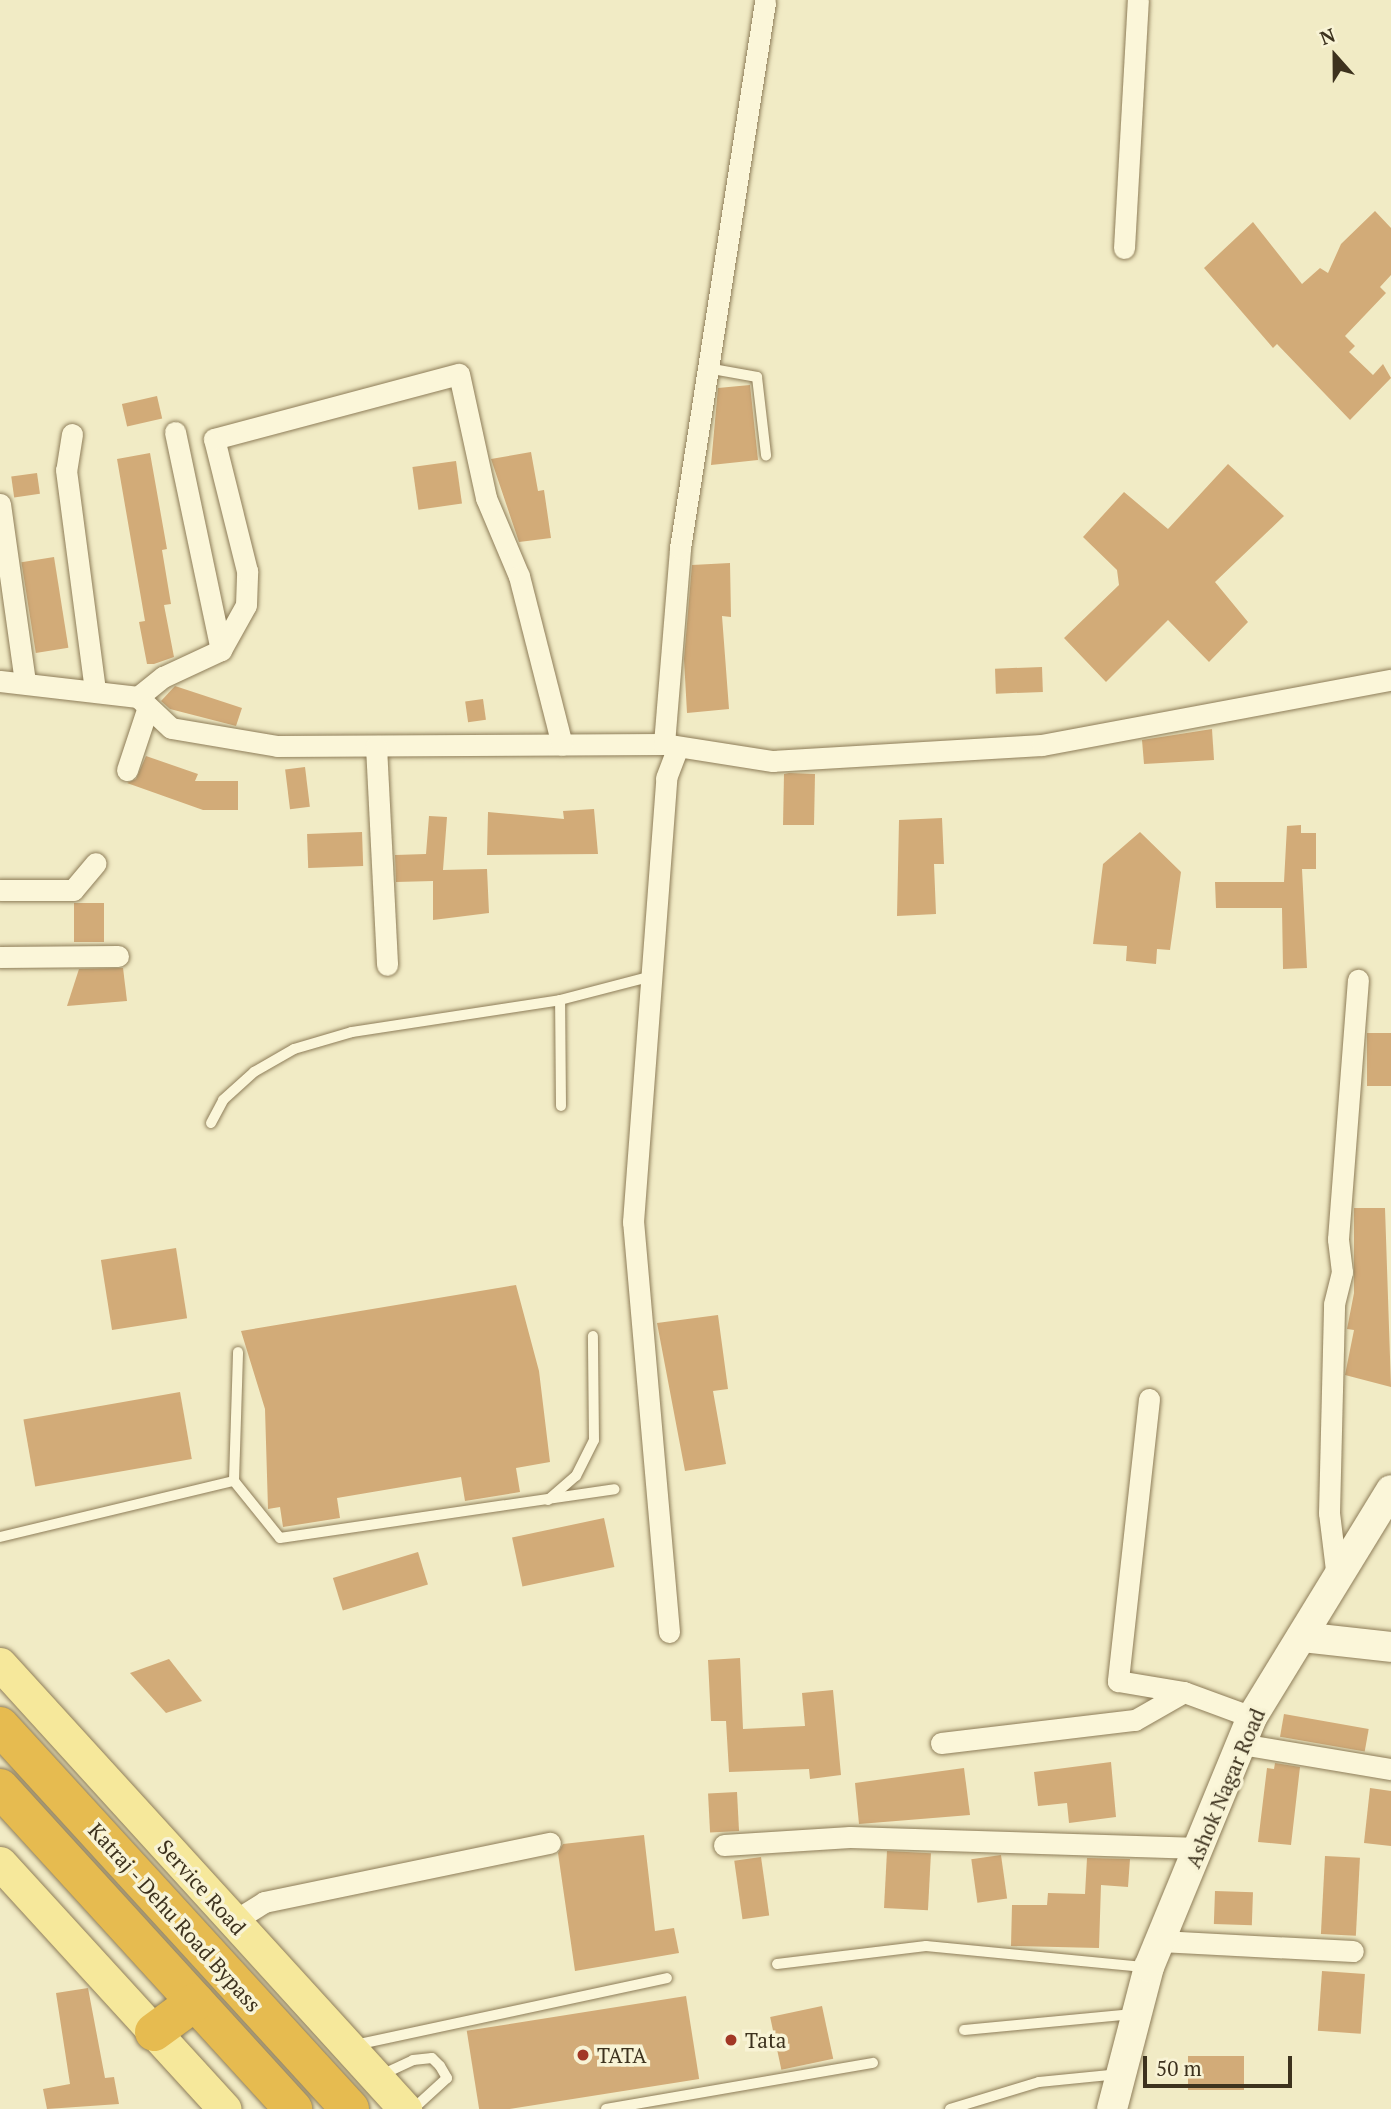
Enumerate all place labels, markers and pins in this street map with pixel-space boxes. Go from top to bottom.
place label: Tata [745,2027,786,2053]
marker: Tata [723,2032,739,2048]
place label: TATA [597,2042,647,2068]
marker: TATA [575,2047,591,2063]

